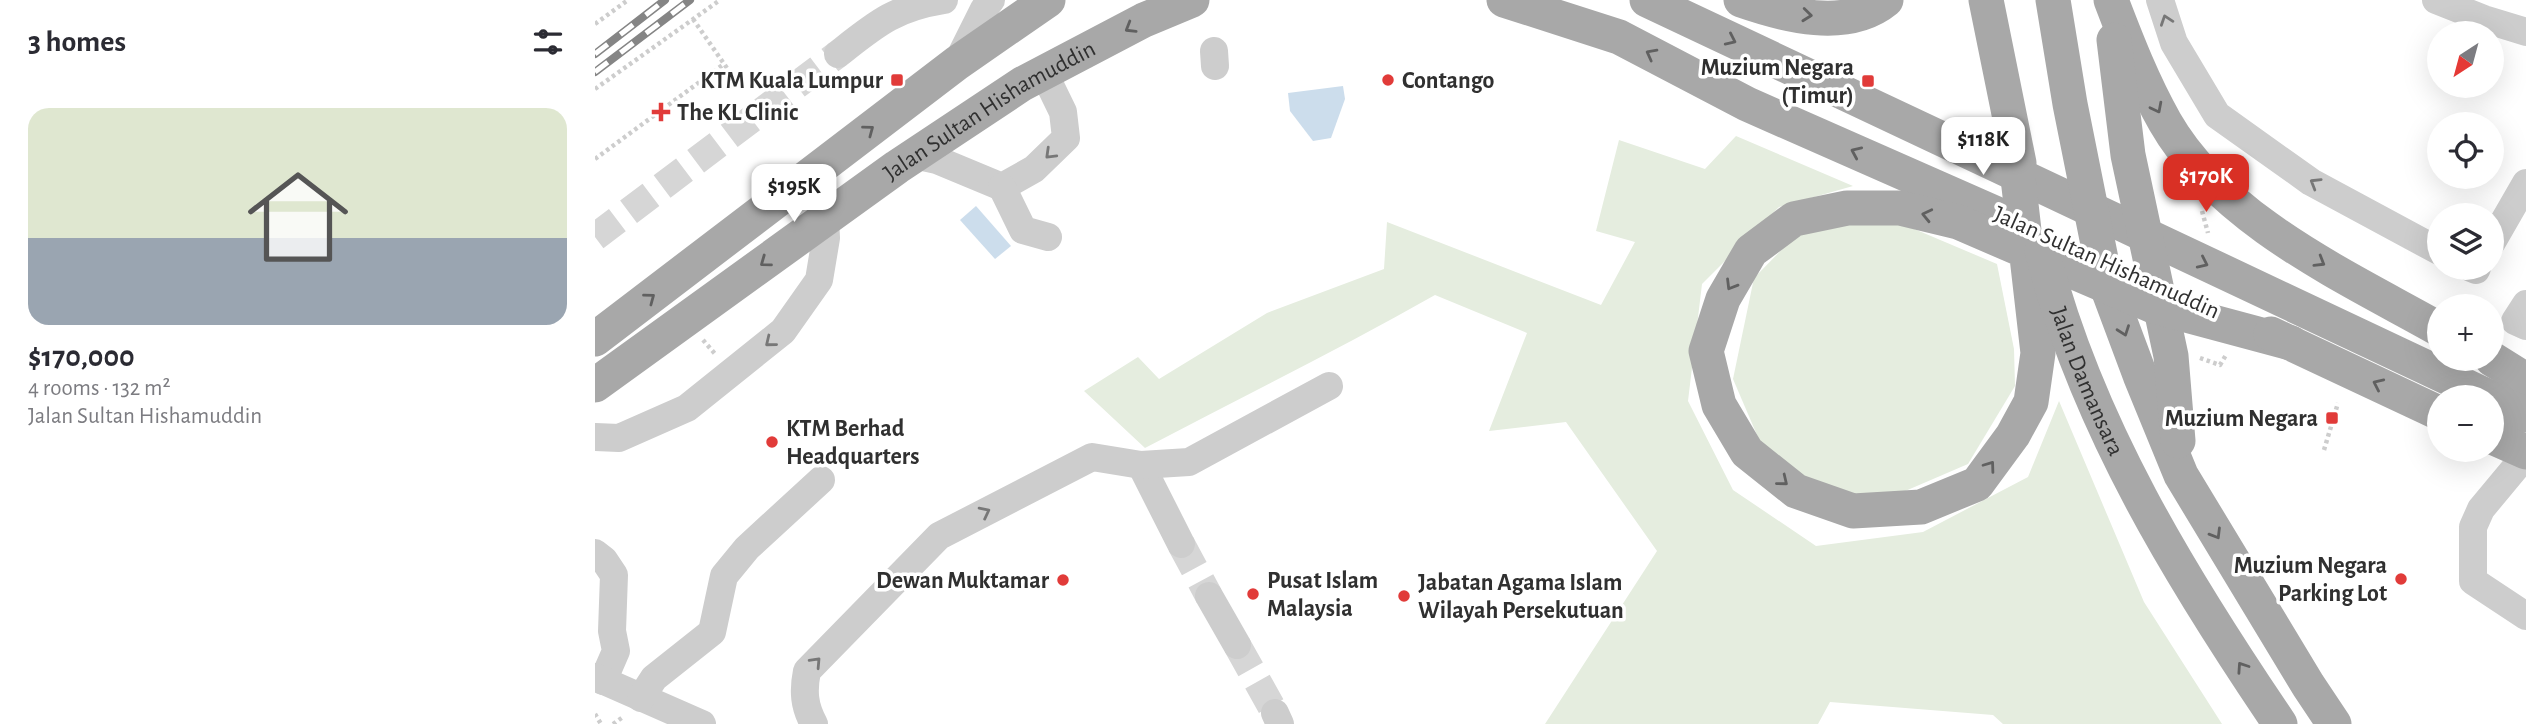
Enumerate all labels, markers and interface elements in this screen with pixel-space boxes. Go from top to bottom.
one-way arrow [1802,7,1813,22]
one-way arrow [2160,15,2174,27]
one-way arrow [1125,20,1138,33]
north arrow [2427,21,2504,98]
map controls [2427,21,2504,462]
icon: filters [529,23,567,61]
text: 3 homes [28,27,126,57]
one-way arrow [1724,31,1736,45]
street label: Jalan Sultan Hishamuddin [879,37,1100,186]
one-way arrow [1646,48,1659,62]
place label: Muzium Negara (Timur) [1701,56,1854,108]
place label: KTM Kuala Lumpur [700,69,884,93]
place label: Contango [1402,69,1495,93]
marker: KTM Kuala Lumpur [889,72,905,88]
marker: Contango [1380,72,1396,88]
marker: Muzium Negara (Timur) [1860,73,1876,89]
place label: The KL Clinic [677,101,798,125]
one-way arrow [2149,101,2163,113]
marker: The KL Clinic [651,102,671,122]
button: locate [2427,112,2504,189]
pin: $118K [1934,118,2032,177]
one-way arrow [862,126,874,139]
text: $118K [1957,128,2009,151]
one-way arrow [1045,145,1058,158]
one-way arrow [1851,146,1863,160]
icon: home [235,154,361,280]
pin: $170K [2157,154,2255,214]
pin: $195K [745,164,843,224]
text: $170K [2179,165,2233,188]
text: $195K [767,175,821,198]
one-way arrow [2310,178,2323,191]
street label: Jalan Sultan Hishamuddin [1990,202,2223,324]
button: layers [2427,203,2504,280]
one-way arrow [1921,208,1933,223]
one-way arrow [760,254,773,267]
one-way arrow [2196,254,2208,268]
one-way arrow [2312,254,2325,267]
one-way arrow [1727,277,1740,290]
one-way arrow [642,294,655,307]
button: + [2427,294,2504,371]
street label: Jalan Damansara [2046,304,2128,460]
one-way arrow [2115,325,2129,337]
one-way arrow [765,334,778,346]
text: $170,000 [28,342,135,372]
text: 4 rooms · 132 m² [28,377,170,400]
one-way arrow [2372,378,2385,392]
button: − [2427,385,2504,462]
text: Jalan Sultan Hishamuddin [28,405,262,428]
place label: Muzium Negara [2165,407,2318,431]
marker: Muzium Negara [2324,410,2340,426]
place label: KTM Berhad Headquarters [786,417,919,469]
marker: KTM Berhad Headquarters [764,434,780,450]
one-way arrow [1982,462,1994,474]
one-way arrow [1776,472,1788,485]
one-way arrow [978,507,990,521]
one-way arrow [2208,526,2221,539]
place label: Muzium Negara Parking Lot [2234,554,2387,606]
place label: Dewan Muktamar [876,569,1050,593]
place label: Pusat Islam Malaysia [1267,569,1378,621]
place label: Jabatan Agama Islam Wilayah Persekutuan [1418,571,1624,623]
marker: Muzium Negara Parking Lot [2393,571,2409,587]
marker: Dewan Muktamar [1055,572,1071,588]
marker: Pusat Islam Malaysia [1245,586,1261,602]
marker: Jabatan Agama Islam Wilayah Persekutuan [1396,588,1412,604]
one-way arrow [808,657,821,670]
one-way arrow [2238,662,2250,675]

